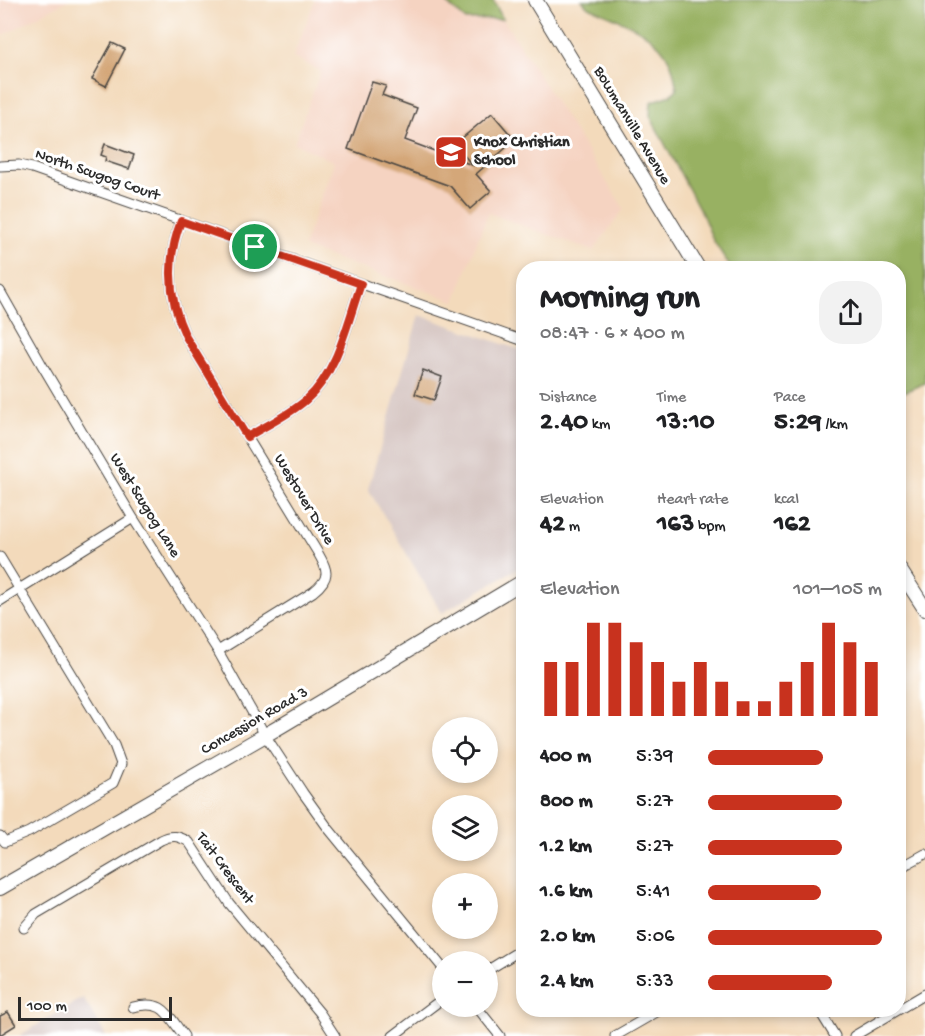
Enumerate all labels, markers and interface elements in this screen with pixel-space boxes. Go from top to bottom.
street label: Bowmanville Avenue [588,63,674,189]
school or university icon: Knox Christian School [433,134,469,170]
place label: Knox Christian School [473,134,570,171]
street label: North Scugog Court [32,146,163,207]
pin [229,221,280,272]
icon: arrive [238,230,271,263]
text: Morning run [540,281,700,319]
button: share [819,281,882,344]
text: 08:47 · 6 × 400 m [540,323,685,346]
text: Distance [540,389,597,408]
text: Time [657,389,686,408]
text: Pace [774,389,805,408]
text: 2.40 [540,408,588,439]
text: 13:10 [657,408,714,439]
text: 5:29 [774,408,822,439]
text: km [588,416,610,435]
text: /km [822,416,848,435]
street label: West Scugog Lane [104,450,184,562]
street label: Westover Drive [269,451,338,549]
text: Elevation [540,491,604,510]
text: Heart rate [657,491,729,510]
text: kcal [774,491,799,510]
text: 42 [540,510,565,541]
text: 163 [657,510,694,541]
text: 162 [774,510,810,541]
text: m [565,518,580,537]
text: bpm [694,518,726,537]
text: Elevation [540,579,620,602]
text: 101–105 m [793,579,882,602]
street label: Concession Road 3 [198,684,312,760]
map controls [432,717,498,1017]
button: locate [432,717,498,783]
text: 400 m [540,746,591,769]
text: 5:39 [636,746,673,769]
text: 800 m [540,791,593,814]
text: 5:27 [636,791,673,814]
button: layers [432,795,498,861]
street label: Tait Crescent [190,828,258,910]
text: 1.2 km [540,836,592,859]
text: 5:27 [636,836,673,859]
button: + [432,873,498,939]
text: 1.6 km [540,881,592,904]
text: 5:41 [636,881,670,904]
text: 2.0 km [540,926,595,949]
text: 5:06 [636,926,674,949]
button: − [432,951,498,1017]
text: 2.4 km [540,971,593,994]
text: 5:33 [636,971,674,994]
scale bar [18,994,172,1022]
text: 100 m [27,998,67,1017]

